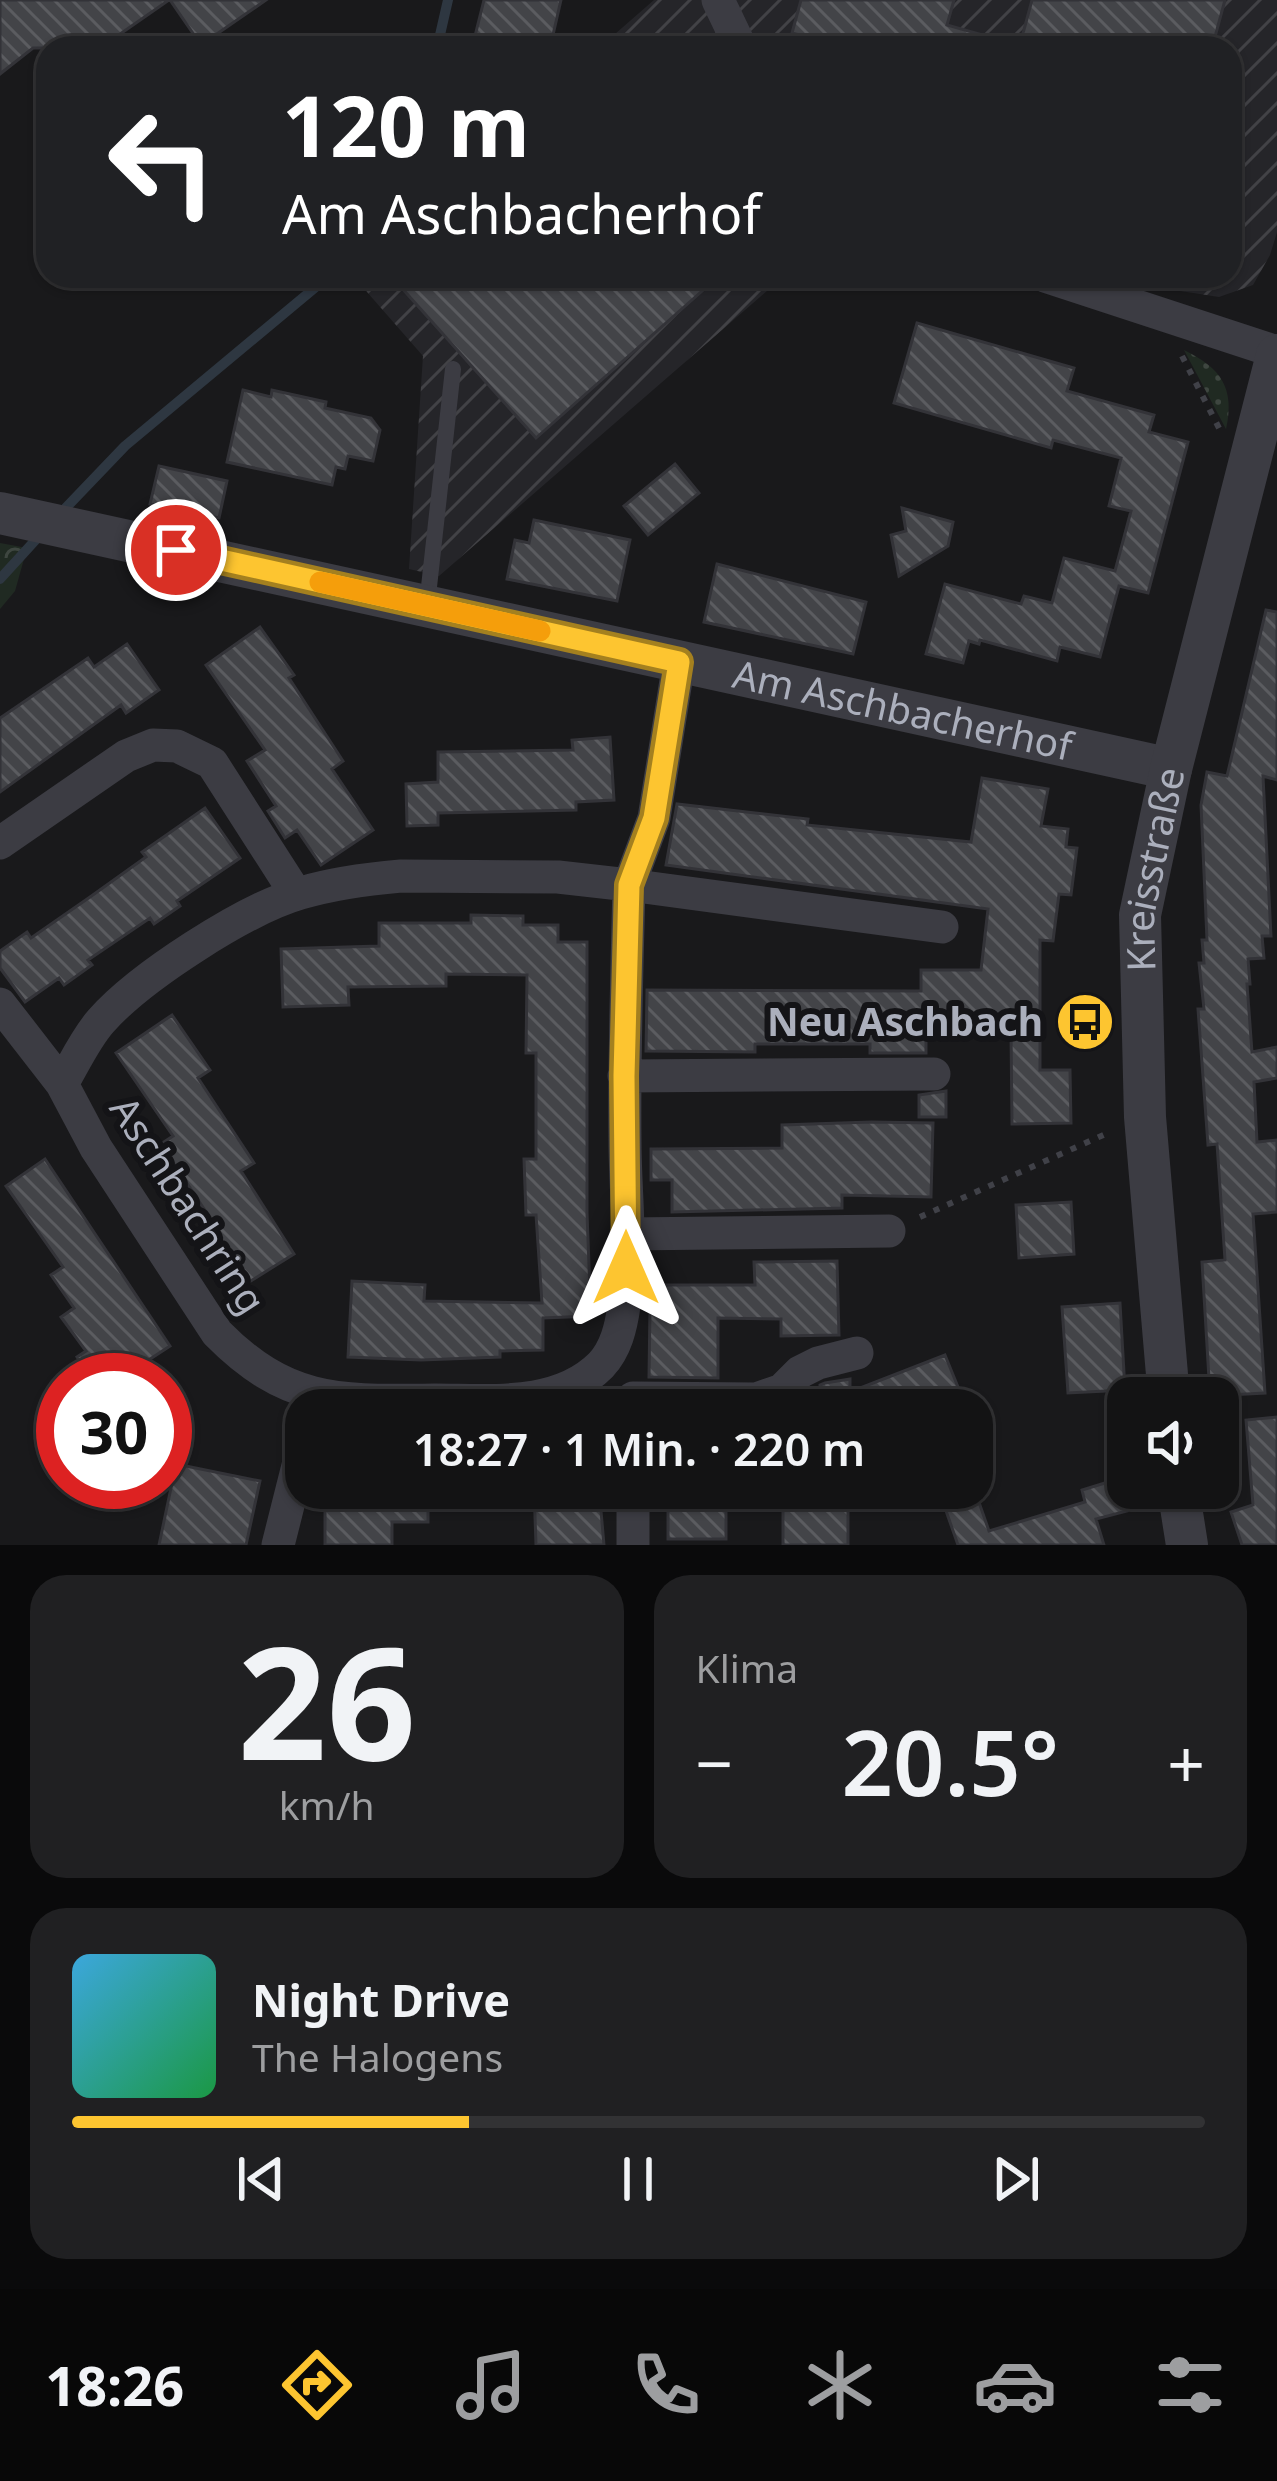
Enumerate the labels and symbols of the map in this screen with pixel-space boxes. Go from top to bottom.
pin [125,499,227,601]
street label: Am Aschbacherhof [728,646,1080,772]
street label: Kreisstraße [1112,762,1196,972]
bus stop icon: Neu Aschbach [1054,991,1116,1053]
place label: Neu Aschbach [767,994,1043,1047]
street label: Aschbachring [99,1085,279,1323]
position arrow [563,1205,689,1331]
speed limit sign: 30 [36,1353,192,1509]

